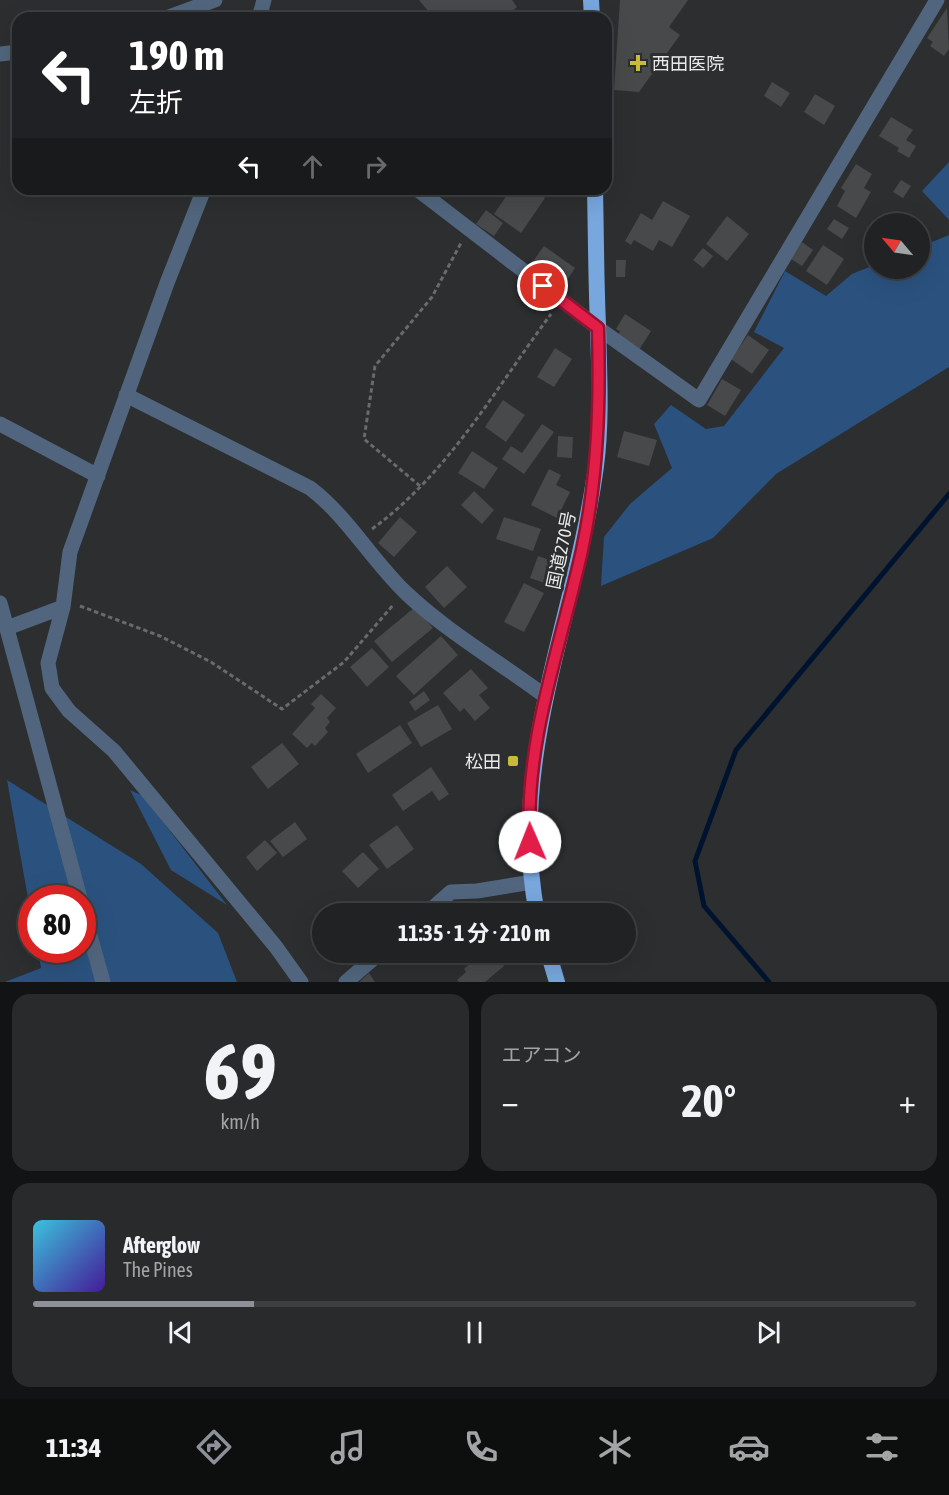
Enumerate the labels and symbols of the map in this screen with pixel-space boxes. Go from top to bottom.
place label: 西田医院 [652,53,724,74]
marker: 西田医院 [629,54,647,72]
north arrow [864,213,930,279]
pin [517,260,568,311]
street label: 国道270号 [542,509,580,591]
place label: 松田 [465,751,501,772]
marker: 松田 [506,754,520,768]
position arrow [498,810,562,874]
speed limit sign: 80 [18,885,96,963]

